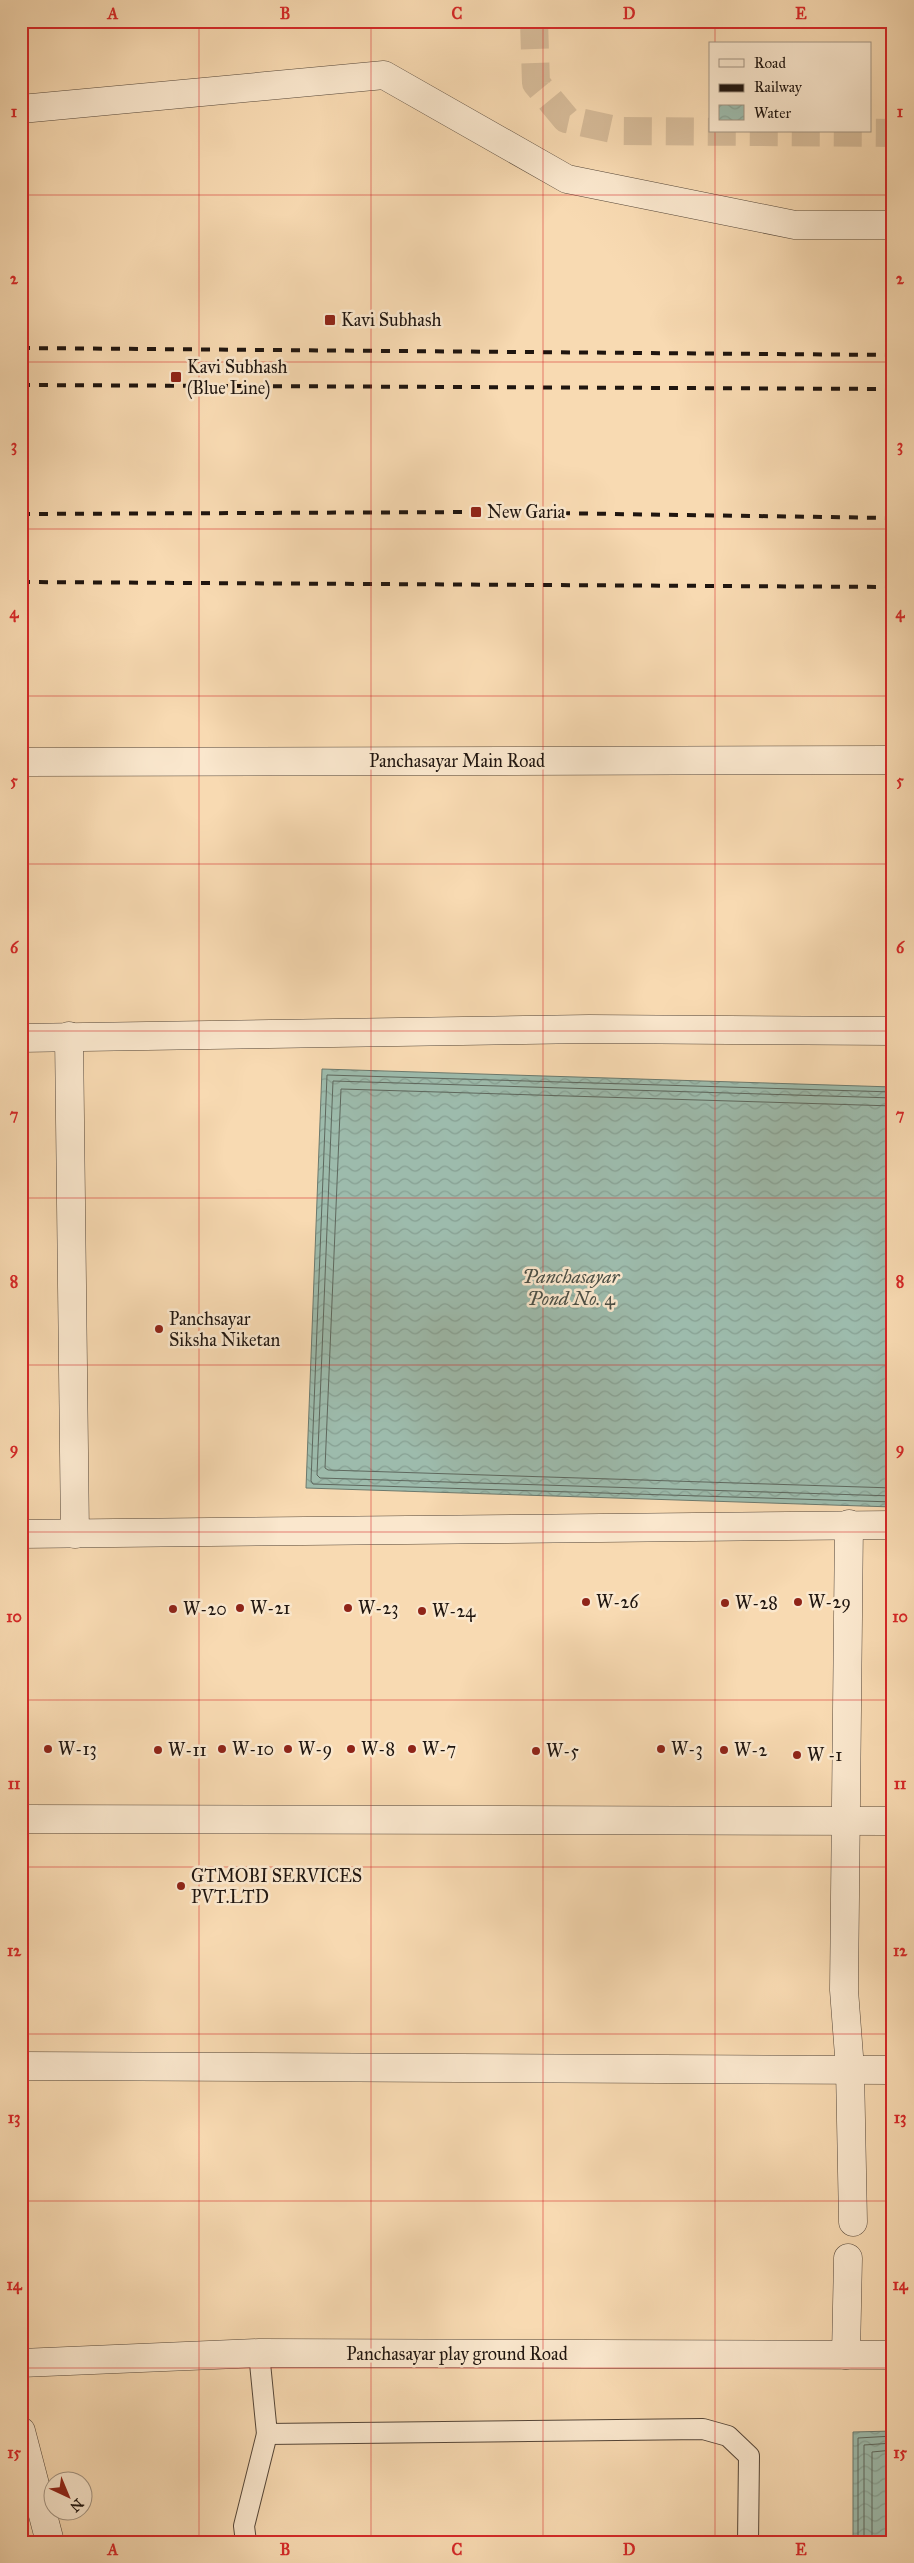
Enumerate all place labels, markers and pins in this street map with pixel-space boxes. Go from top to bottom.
place label: Kavi Subhash [341,309,442,331]
marker: Kavi Subhash [323,313,337,327]
place label: Kavi Subhash (Blue Line) [187,356,288,400]
marker: Kavi Subhash (Blue Line) [169,370,183,384]
place label: New Garia [487,501,566,523]
marker: New Garia [469,505,483,519]
place label: Panchsayar Siksha Niketan [169,1308,281,1351]
marker: Panchsayar Siksha Niketan [153,1323,165,1335]
place label: W-26 [596,1591,639,1613]
place label: W-29 [808,1591,851,1613]
place label: W-28 [735,1592,778,1614]
marker: W-26 [580,1596,592,1608]
marker: W-29 [792,1596,804,1608]
place label: W-21 [250,1597,290,1619]
place label: W-23 [358,1597,399,1619]
marker: W-28 [719,1597,731,1609]
place label: W-20 [183,1598,227,1620]
place label: W-24 [432,1600,476,1622]
marker: W-21 [234,1602,246,1614]
marker: W-23 [342,1602,354,1614]
marker: W-20 [167,1603,179,1615]
marker: W-24 [416,1605,428,1617]
place label: W-13 [58,1738,97,1760]
place label: W-10 [232,1738,274,1760]
place label: W-9 [298,1738,332,1760]
place label: W-8 [361,1738,395,1760]
place label: W-7 [422,1738,456,1760]
place label: W-3 [671,1738,703,1760]
place label: W-11 [168,1739,207,1761]
place label: W-2 [734,1739,767,1761]
place label: W-5 [546,1740,579,1762]
marker: W-13 [42,1743,54,1755]
marker: W-10 [216,1743,228,1755]
marker: W-9 [282,1743,294,1755]
marker: W-8 [345,1743,357,1755]
marker: W-7 [406,1743,418,1755]
marker: W-3 [655,1743,667,1755]
marker: W-11 [152,1744,164,1756]
marker: W-2 [718,1744,730,1756]
place label: W -1 [807,1744,842,1766]
marker: W-5 [530,1745,542,1757]
marker: W -1 [791,1749,803,1761]
place label: GTMOBI SERVICES PVT.LTD [191,1865,362,1908]
marker: GTMOBI SERVICES PVT.LTD [175,1880,187,1892]

